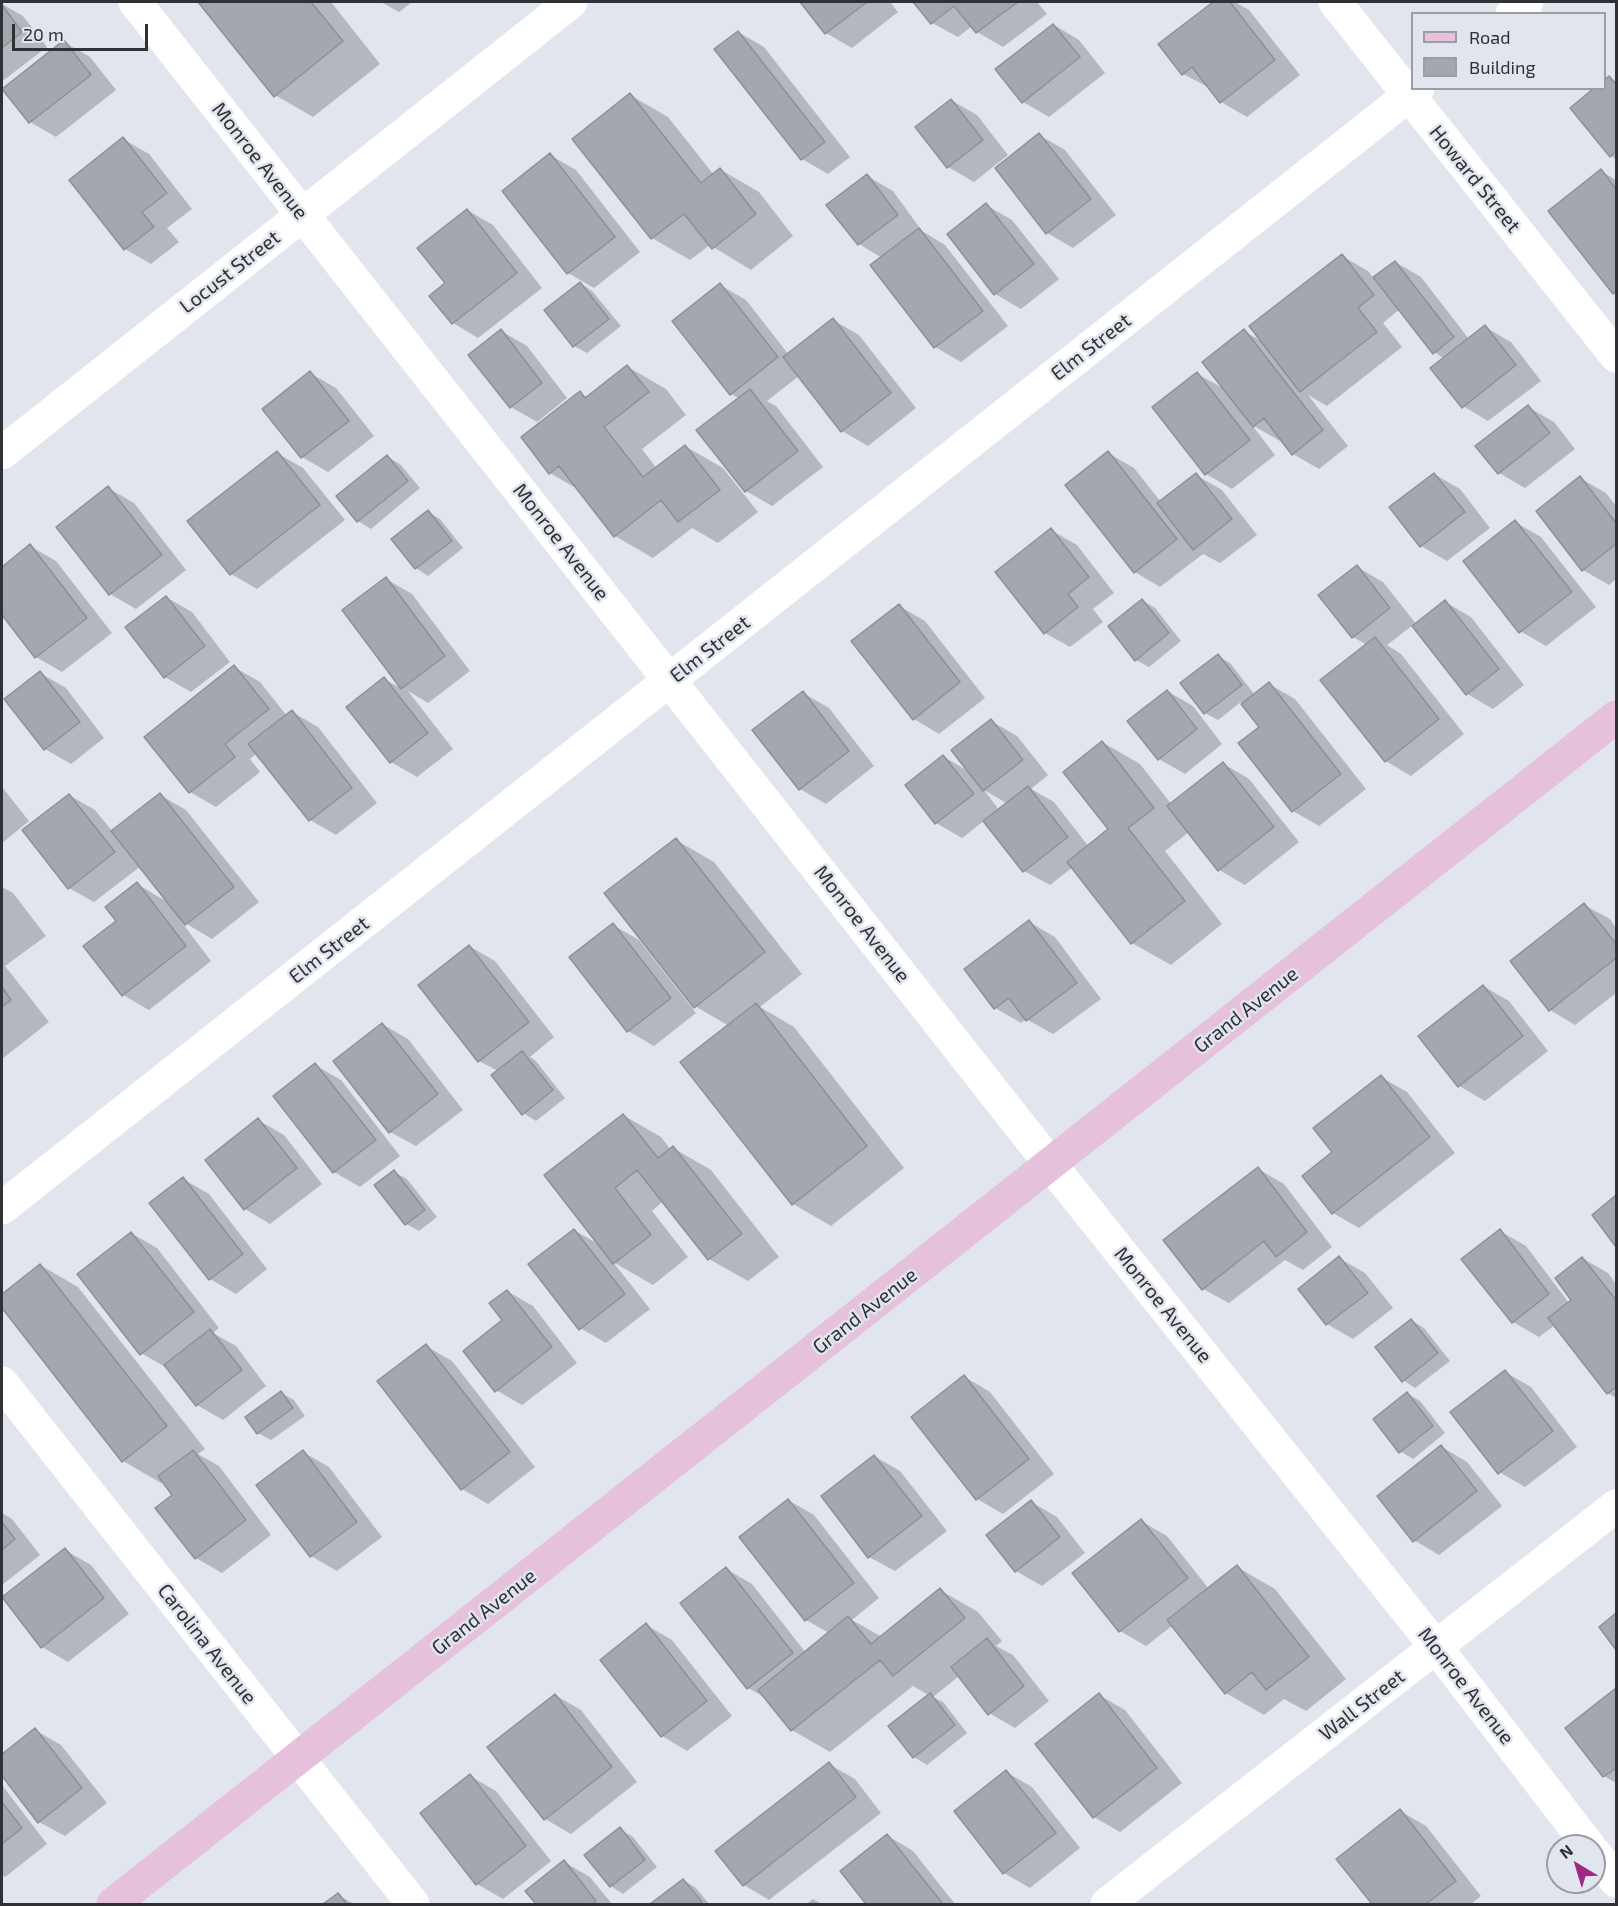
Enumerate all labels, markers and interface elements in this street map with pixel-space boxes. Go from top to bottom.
scale bar [15,12,152,50]
legend [1411,12,1606,90]
text: 20 m [23,23,64,45]
text: Road [1469,26,1510,48]
text: Building [1469,56,1536,78]
street label: Monroe Avenue [207,98,313,224]
street label: Howard Street [1424,120,1526,238]
street label: Locust Street [175,225,285,319]
street label: Elm Street [1046,308,1136,386]
street label: Monroe Avenue [508,479,614,605]
street label: Elm Street [665,610,755,688]
street label: Monroe Avenue [809,861,915,987]
street label: Elm Street [284,911,374,989]
street label: Grand Avenue [1189,962,1303,1058]
street label: Monroe Avenue [1109,1242,1217,1368]
street label: Grand Avenue [808,1263,922,1359]
street label: Grand Avenue [427,1564,541,1660]
street label: Carolina Avenue [152,1579,262,1709]
street label: Monroe Avenue [1413,1623,1519,1749]
street label: Wall Street [1315,1664,1409,1746]
north arrow [1546,1834,1606,1894]
text: N [1555,1840,1576,1862]

